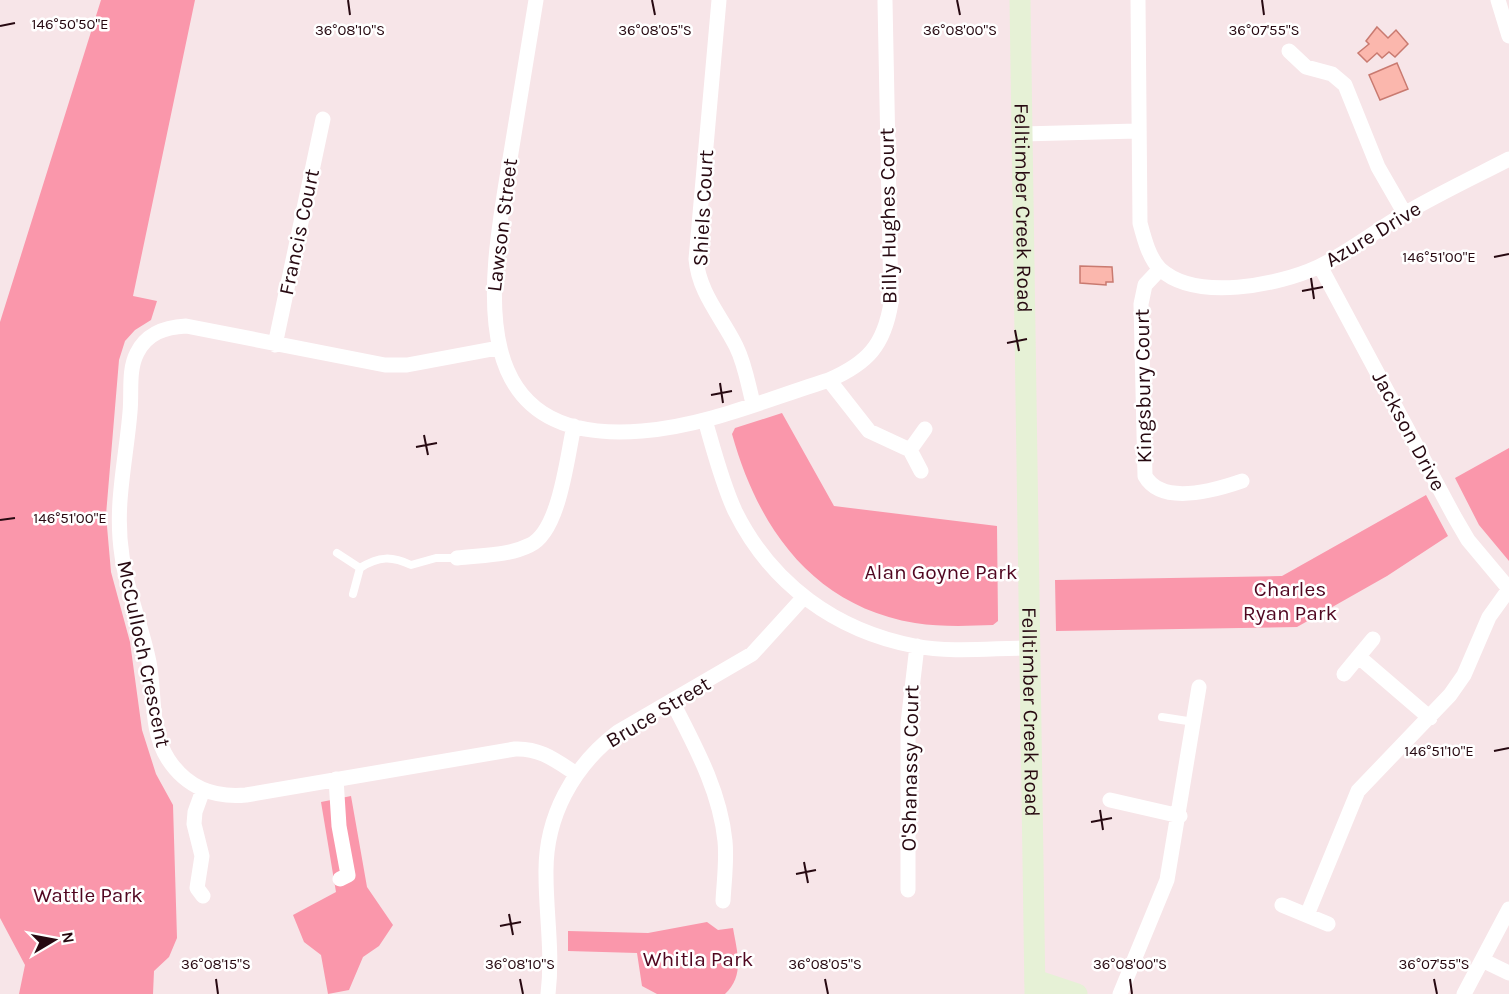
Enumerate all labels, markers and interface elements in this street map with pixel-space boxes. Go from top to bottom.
text: 146°50'50"E [32,15,108,33]
text: 36°08'10"S [315,21,385,39]
text: 36°08'05"S [618,21,692,39]
text: 36°08'00"S [923,21,997,39]
text: 36°07'55"S [1228,21,1300,39]
street label: Felltimber Creek Road [1010,103,1037,313]
street label: Billy Hughes Court [874,127,902,304]
street label: Shiels Court [688,149,718,267]
street label: Lawson Street [482,157,522,293]
street label: Francis Court [274,167,324,297]
street label: Azure Drive [1321,196,1425,272]
text: 146°51'00"E [1402,248,1476,266]
street label: Kingsbury Court [1130,308,1156,464]
street label: Jackson Drive [1367,367,1451,495]
text: 146°51'00"E [33,509,107,527]
street label: McCulloch Crescent [112,558,176,750]
park label: Alan Goyne Park [865,560,1018,584]
park label: Charles Ryan Park [1243,577,1337,625]
street label: Felltimber Creek Road [1017,607,1044,817]
street label: Bruce Street [601,671,715,753]
street label: O'Shanassy Court [897,684,923,851]
text: 146°51'10"E [1404,742,1474,760]
park label: Wattle Park [33,883,143,907]
north arrow [24,910,84,970]
text: N [58,930,79,945]
park label: Whitla Park [643,947,753,971]
text: 36°08'15"S [181,955,251,973]
text: 36°08'10"S [485,955,555,973]
text: 36°08'05"S [788,955,862,973]
text: 36°08'00"S [1093,955,1167,973]
text: 36°07'55"S [1398,955,1470,973]

